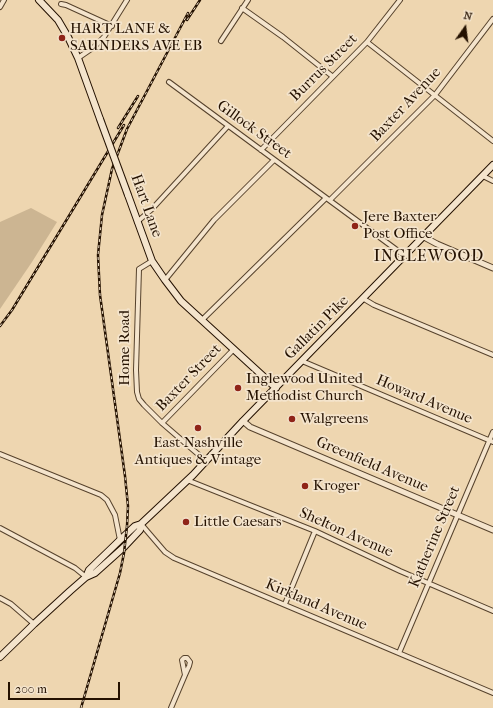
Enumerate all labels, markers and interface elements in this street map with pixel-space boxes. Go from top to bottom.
north arrow [445,8,485,48]
text: N [462,9,474,23]
place label: HART LANE & SAUNDERS AVE EB [70,20,202,55]
street label: Burrus Street [287,31,361,105]
marker: HART LANE & SAUNDERS AVE EB [57,33,67,43]
street label: Baxter Avenue [367,64,445,146]
street label: Gillock Street [213,97,295,163]
street label: Hart Lane [126,172,166,240]
place label: Jere Baxter Post Office [363,208,436,243]
marker: Jere Baxter Post Office [350,221,360,231]
district label: INGLEWOOD [374,247,484,267]
street label: Gallatin Pike [281,292,353,364]
street label: Home Road [116,310,134,386]
street label: Baxter Street [152,341,226,415]
place label: Inglewood United Methodist Church [246,370,363,405]
street label: Howard Avenue [373,372,475,428]
marker: Inglewood United Methodist Church [233,383,243,393]
place label: Walgreens [300,410,368,428]
marker: Walgreens [287,414,297,424]
marker: East Nashville Antiques & Vintage [193,423,203,433]
street label: Greenfield Avenue [313,433,431,497]
place label: East Nashville Antiques & Vintage [135,434,261,469]
place label: Kroger [313,477,360,495]
marker: Kroger [300,481,310,491]
street label: Katherine Street [405,483,465,591]
street label: Shelton Avenue [296,504,396,562]
place label: Little Caesars [194,513,282,531]
marker: Little Caesars [181,517,191,527]
street label: Kirkland Avenue [262,575,370,635]
scale bar [10,674,122,700]
text: 200 m [15,682,47,696]

